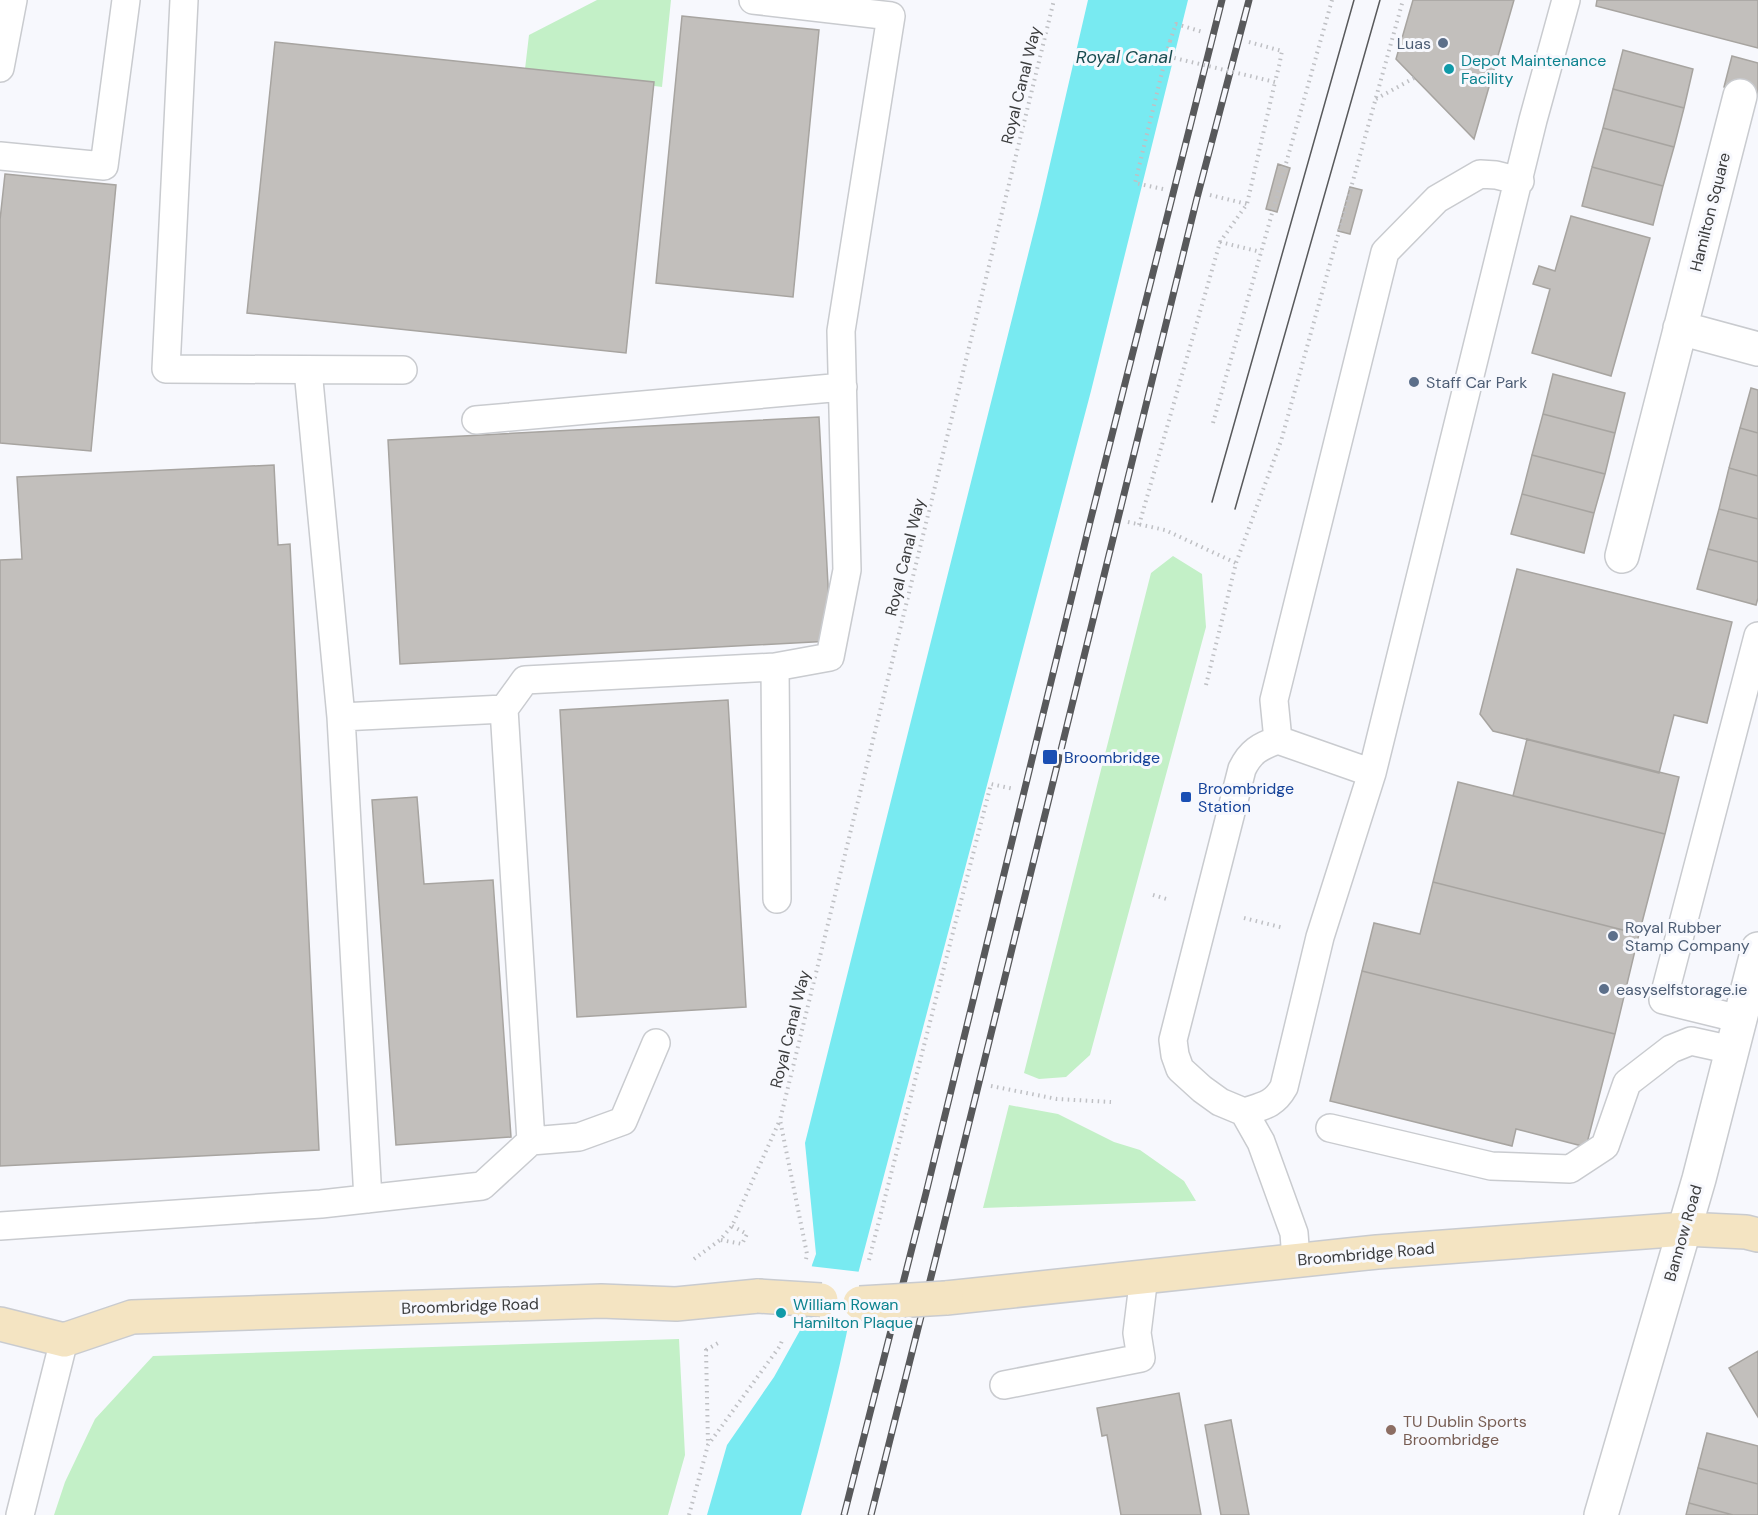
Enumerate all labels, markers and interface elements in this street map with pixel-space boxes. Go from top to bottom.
street label: Royal Canal Way [996,24,1046,146]
place label: Luas [1397,33,1431,54]
marker: Luas [1436,36,1450,50]
water label: Royal Canal [1076,45,1173,69]
place label: Depot Maintenance Facility [1461,50,1606,89]
marker: Depot Maintenance Facility [1442,62,1456,76]
street label: Hamilton Square [1685,150,1735,274]
place label: Staff Car Park [1426,372,1527,393]
marker: Staff Car Park [1407,375,1421,389]
street label: Royal Canal Way [880,496,930,618]
place label: Broombridge [1064,747,1160,768]
marker: Broombridge [1041,748,1059,766]
place label: Broombridge Station [1198,778,1294,817]
marker: Broombridge Station [1179,790,1193,804]
place label: Royal Rubber Stamp Company [1625,917,1750,956]
marker: Royal Rubber Stamp Company [1606,929,1620,943]
street label: Royal Canal Way [765,968,815,1090]
place label: easyselfstorage.ie [1616,979,1747,1000]
marker: easyselfstorage.ie [1597,982,1611,996]
street label: Bannow Road [1659,1182,1707,1284]
street label: Broombridge Road [1297,1238,1435,1270]
street label: Broombridge Road [401,1293,539,1319]
place label: William Rowan Hamilton Plaque [793,1294,913,1333]
marker: William Rowan Hamilton Plaque [774,1306,788,1320]
place label: TU Dublin Sports Broombridge [1403,1411,1527,1450]
marker: TU Dublin Sports Broombridge [1384,1423,1398,1437]

